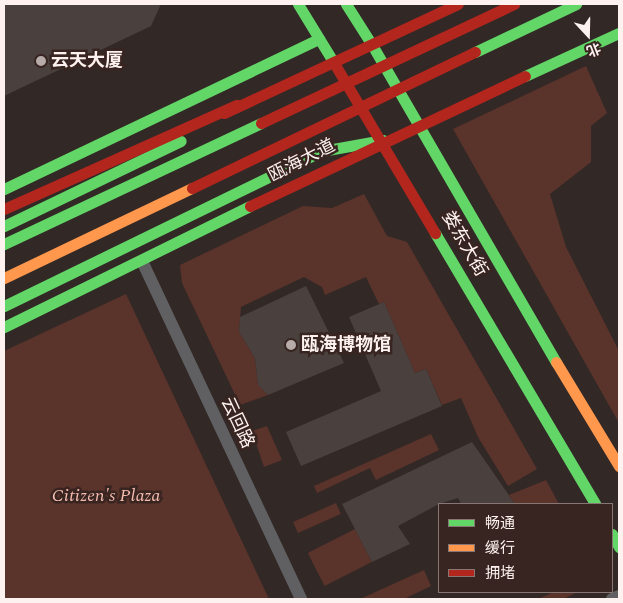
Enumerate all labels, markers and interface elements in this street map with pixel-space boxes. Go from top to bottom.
north arrow [563,10,613,60]
text: 北 [583,37,604,62]
place label: 云天大厦 [51,50,123,72]
marker: 云天大厦 [35,55,47,67]
street label: 瓯海大道 [265,135,339,187]
street label: 娄东大街 [437,207,491,281]
place label: 瓯海博物馆 [301,334,391,356]
marker: 瓯海博物馆 [285,339,297,351]
street label: 云回路 [216,394,258,452]
park label: Citizen's Plaza [52,485,160,507]
legend [438,503,613,593]
text: 畅通 [485,512,515,535]
text: 缓行 [485,537,515,560]
text: 拥堵 [485,562,515,585]

